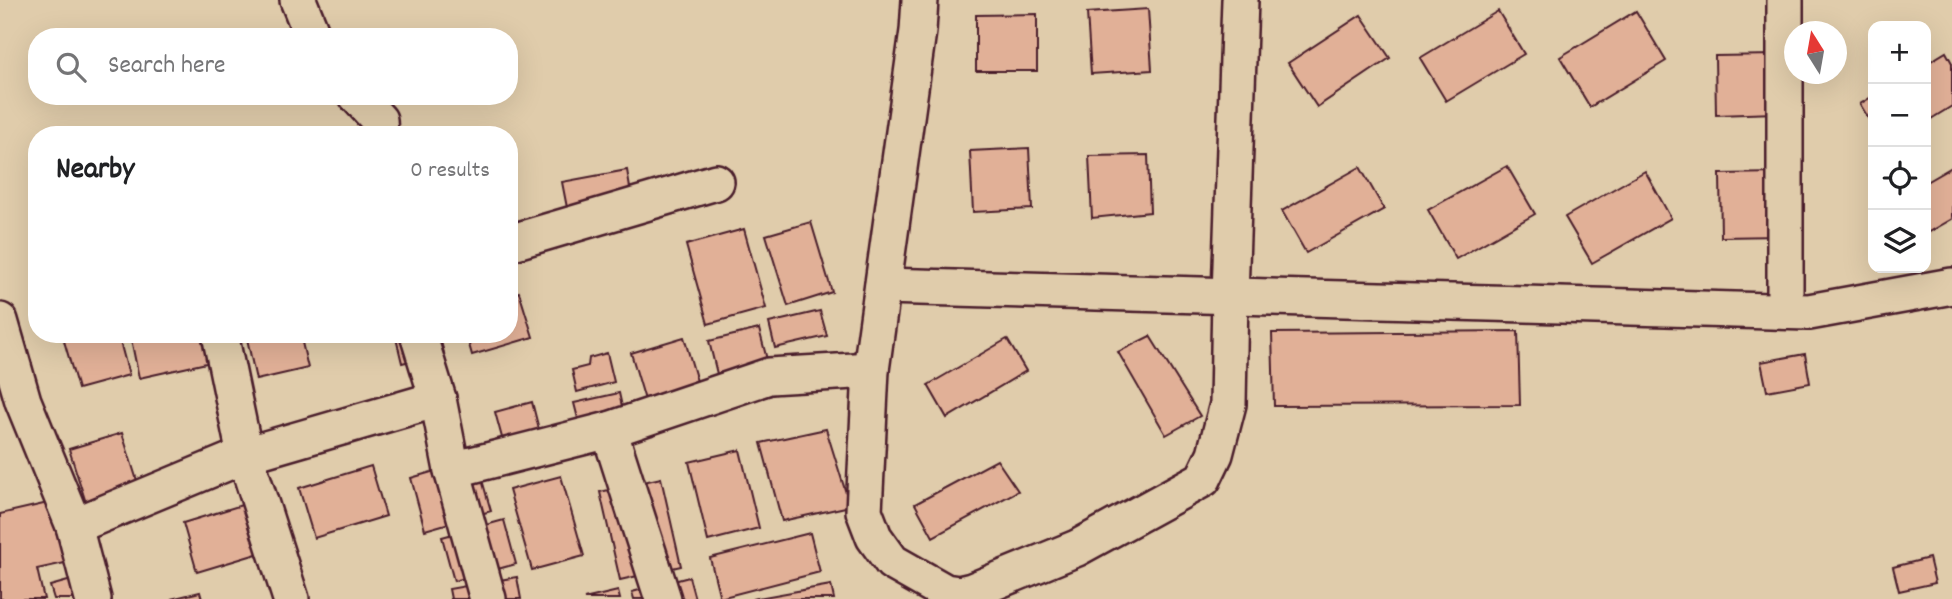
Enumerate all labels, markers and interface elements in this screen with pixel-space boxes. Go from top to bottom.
north arrow [1784,21,1847,84]
map controls [1868,21,1931,273]
button: + [1868,21,1931,84]
search box [28,28,518,105]
icon: search [52,48,90,86]
text: Search here [108,48,226,85]
button: − [1868,84,1931,147]
button: locate [1868,147,1931,210]
text: Nearby [56,150,134,193]
text: 0 results [410,155,490,188]
button: layers [1868,210,1931,273]

